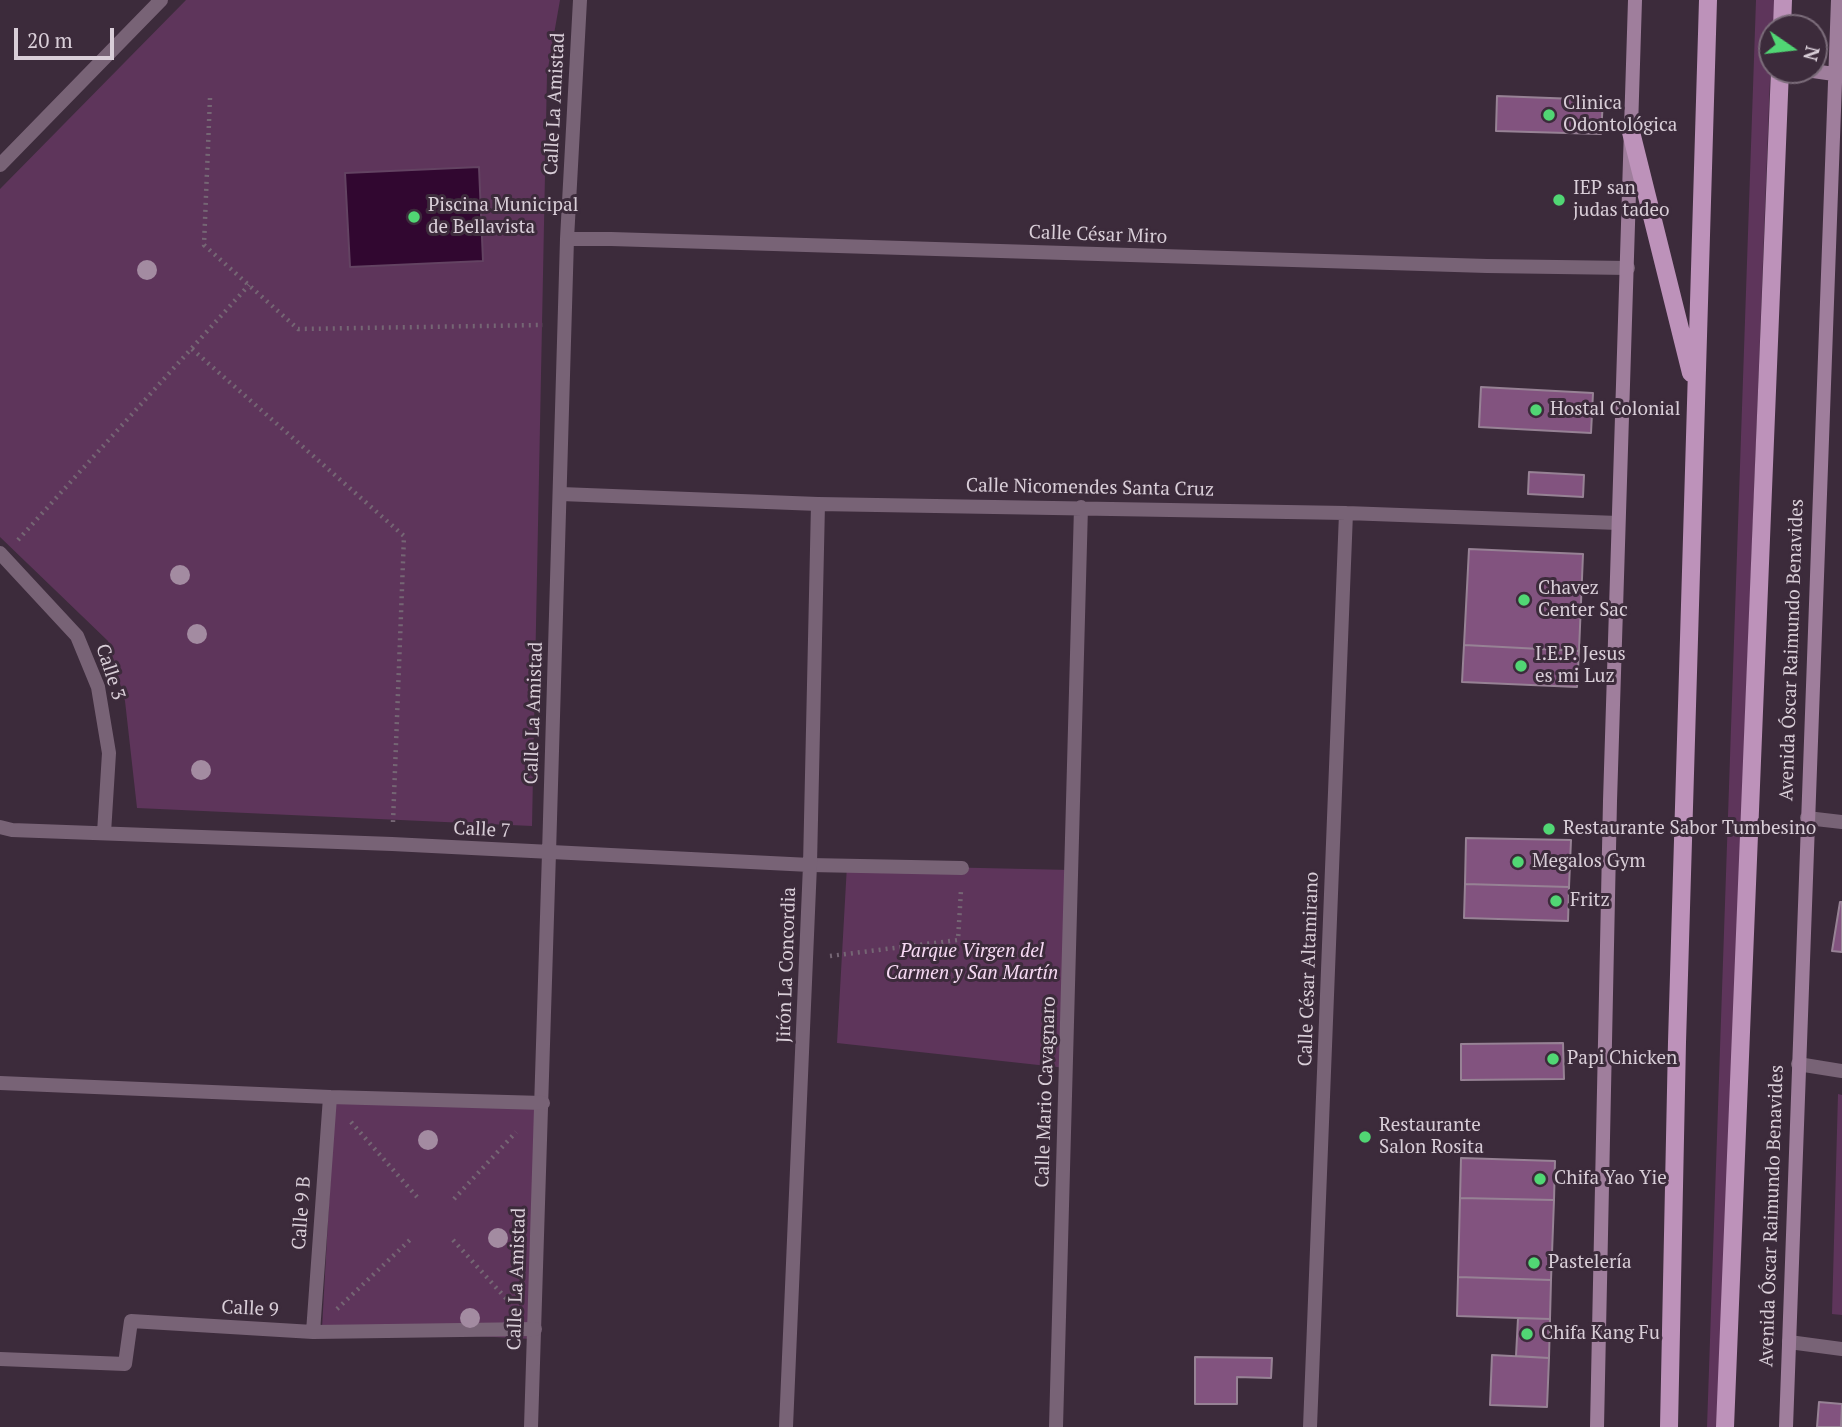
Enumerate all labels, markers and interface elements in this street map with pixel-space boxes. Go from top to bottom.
scale bar [18,14,117,58]
north arrow [1758,14,1828,84]
text: 20 m [27,26,73,54]
street label: Calle La Amistad [540,32,570,176]
text: N [1798,44,1826,64]
place label: Clinica Odontológica [1563,93,1677,137]
marker: Clinica Odontológica [1541,107,1557,123]
place label: IEP san judas tadeo [1573,178,1670,222]
marker: IEP san judas tadeo [1551,192,1567,208]
place label: Piscina Municipal de Bellavista [428,195,578,239]
marker: Piscina Municipal de Bellavista [406,209,422,225]
street label: Calle César Miro [1028,221,1168,249]
place label: Hostal Colonial [1550,399,1680,421]
marker: Hostal Colonial [1528,402,1544,418]
street label: Calle Nicomendes Santa Cruz [966,474,1214,502]
street label: Avenida Óscar Raimundo Benavides [1775,499,1809,801]
place label: Chavez Center Sac [1538,578,1628,622]
marker: Chavez Center Sac [1516,592,1532,608]
street label: Calle 3 [90,641,130,703]
street label: Calle La Amistad [520,641,548,785]
place label: I.E.P. Jesus es mi Luz [1535,644,1626,688]
marker: I.E.P. Jesus es mi Luz [1513,658,1529,674]
street label: Calle 7 [453,817,511,843]
place label: Restaurante Sabor Tumbesino [1563,818,1816,840]
marker: Restaurante Sabor Tumbesino [1541,821,1557,837]
place label: Megalos Gym [1532,851,1646,873]
marker: Megalos Gym [1510,854,1526,870]
street label: Calle César Altamirano [1294,871,1324,1067]
street label: Jirón La Concordia [773,887,801,1043]
place label: Fritz [1570,890,1610,912]
marker: Fritz [1548,893,1564,909]
park label: Parque Virgen del Carmen y San Martín [886,941,1058,985]
street label: Calle Mario Cavagnaro [1031,996,1061,1188]
place label: Papi Chicken [1567,1048,1677,1070]
marker: Papi Chicken [1545,1051,1561,1067]
street label: Avenida Óscar Raimundo Benavides [1755,1065,1789,1367]
place label: Restaurante Salon Rosita [1379,1115,1484,1159]
marker: Restaurante Salon Rosita [1357,1129,1373,1145]
place label: Chifa Yao Yie [1554,1168,1667,1190]
marker: Chifa Yao Yie [1532,1171,1548,1187]
street label: Calle 9 B [288,1175,316,1251]
street label: Calle La Amistad [503,1207,531,1351]
place label: Pastelería [1548,1252,1632,1274]
marker: Pastelería [1526,1255,1542,1271]
street label: Calle 9 [221,1296,279,1322]
place label: Chifa Kang Fu [1541,1323,1660,1345]
marker: Chifa Kang Fu [1519,1326,1535,1342]

